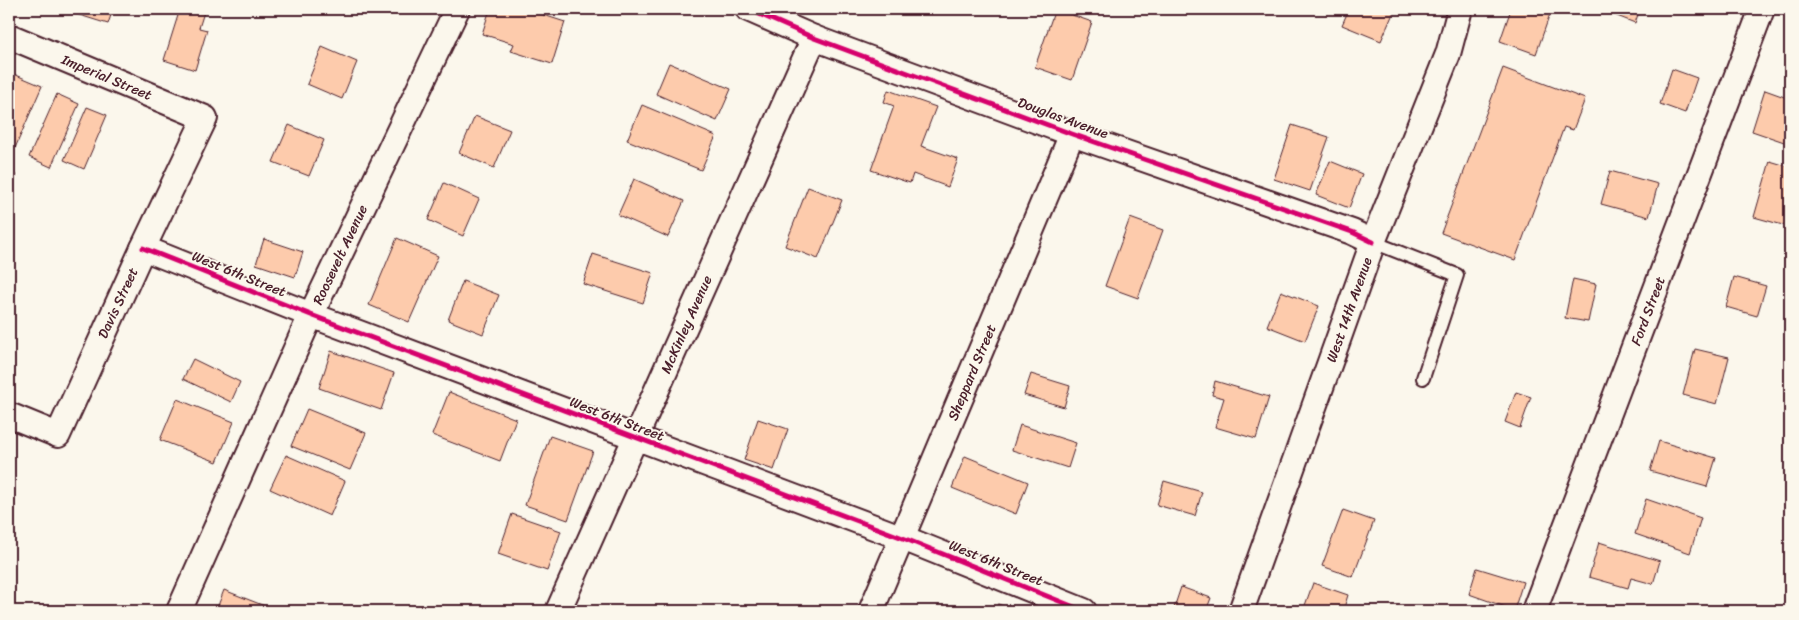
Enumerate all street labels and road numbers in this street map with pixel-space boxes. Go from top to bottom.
street label: Imperial Street [57,46,156,107]
street label: Douglas Avenue [1014,90,1112,146]
street label: Roosevelt Avenue [305,200,374,309]
street label: West 6th Street [188,244,290,304]
street label: West 14th Avenue [1318,253,1379,366]
street label: Davis Street [91,263,145,343]
street label: McKinley Avenue [653,271,719,377]
street label: Ford Street [1623,273,1672,349]
street label: Sheppard Street [940,320,1003,425]
street label: West 6th Street [566,389,668,449]
street label: West 6th Street [945,533,1047,593]

